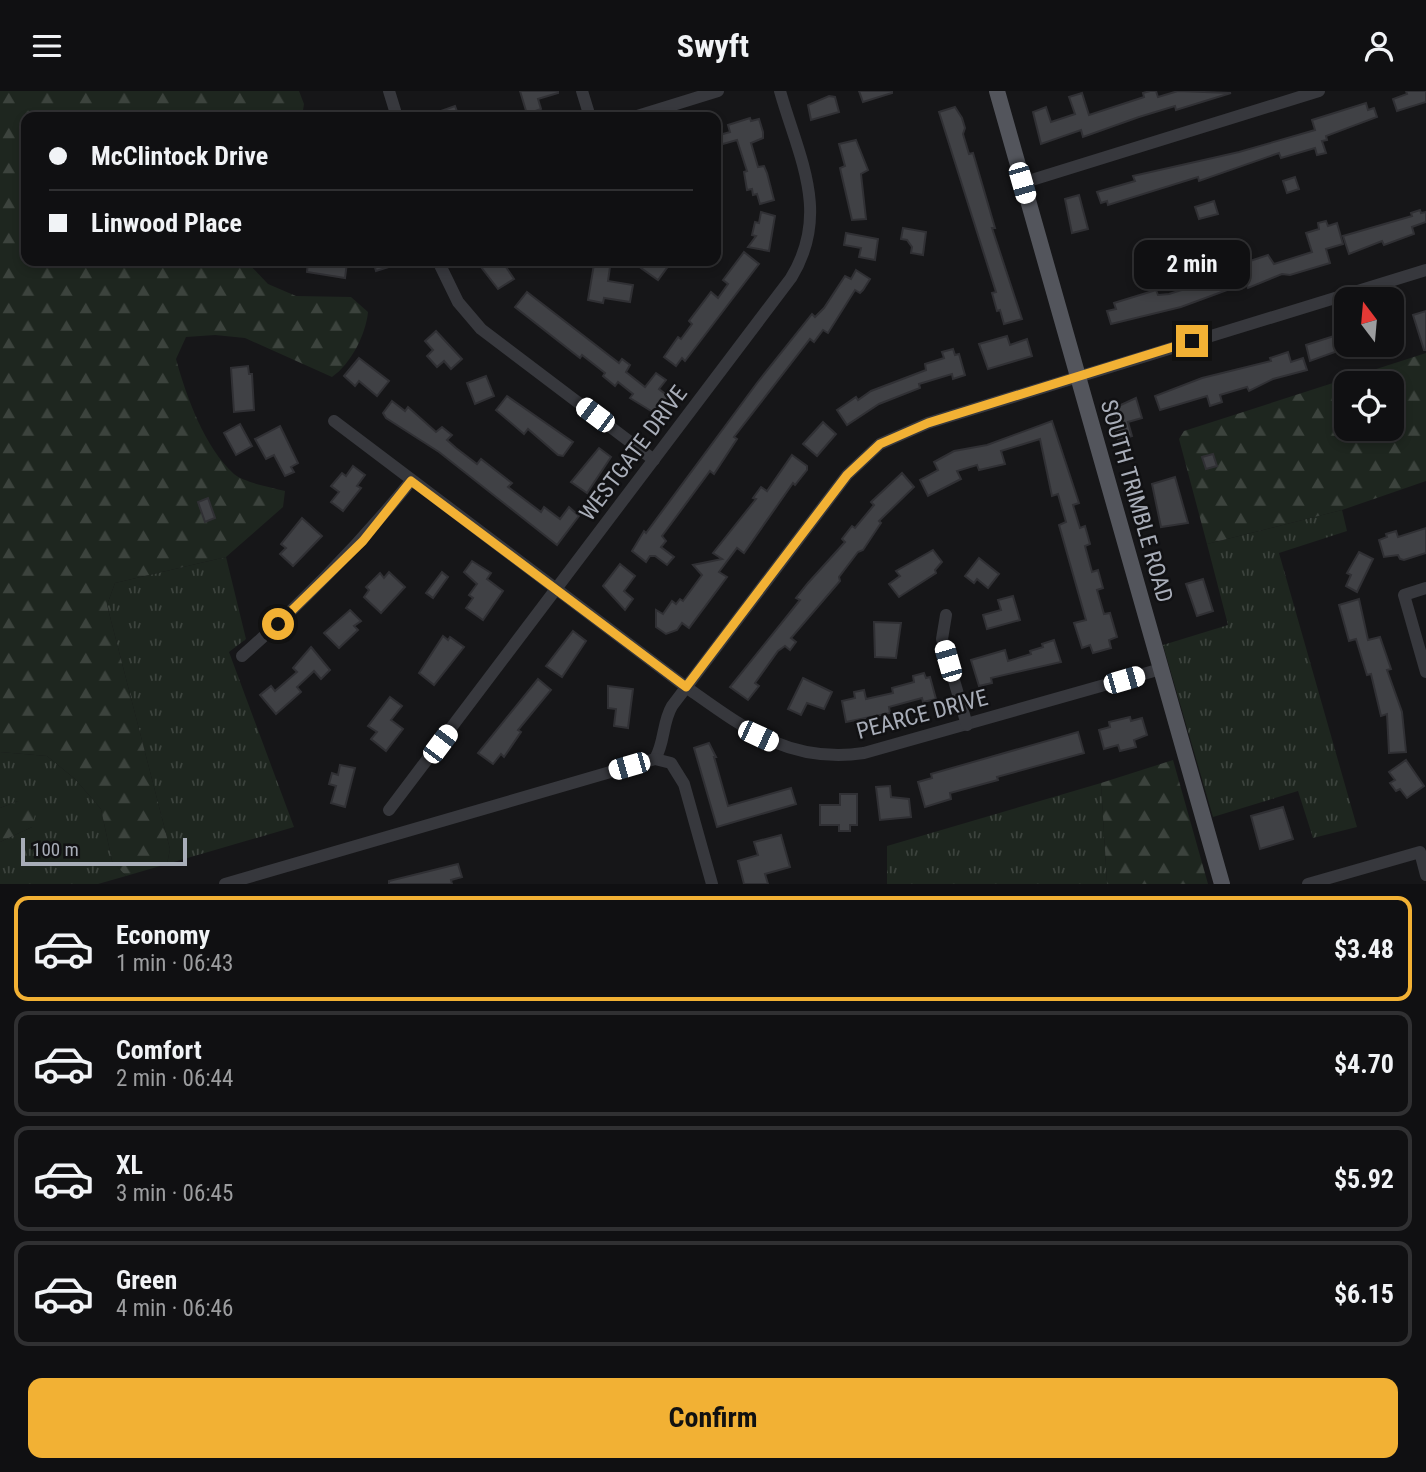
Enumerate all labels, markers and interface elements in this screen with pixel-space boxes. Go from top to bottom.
icon: menu [28,27,66,65]
text: Swyft [677,27,749,65]
icon: person [1360,27,1398,65]
text: McClintock Drive [91,141,268,171]
car [1007,160,1038,206]
text: Linwood Place [91,208,242,238]
callout: 2 min [1134,239,1250,289]
text: 2 min [1166,251,1218,278]
north arrow [1334,287,1404,357]
map controls [1334,287,1404,441]
route end [1176,325,1208,357]
button: locate [1334,371,1404,441]
street label: WESTGATE DRIVE [574,380,693,526]
car [572,394,619,436]
street label: SOUTH TRIMBLE ROAD [1095,397,1178,606]
route start [262,608,294,640]
car [933,638,964,684]
car [1101,664,1148,696]
street label: PEARCE DRIVE [854,684,991,745]
car [735,718,782,754]
car [419,721,462,767]
car [606,750,653,782]
scale bar [21,835,187,867]
text: 100 m [32,838,79,861]
icon: car [32,917,95,980]
text: Economy [116,920,210,950]
text: $3.48 [1334,934,1394,964]
text: 1 min · 06:43 [116,950,233,977]
icon: car [32,1032,95,1095]
text: Comfort [116,1035,202,1065]
text: $4.70 [1334,1049,1394,1079]
text: 2 min · 06:44 [116,1065,233,1092]
icon: car [32,1147,95,1210]
text: XL [116,1150,143,1180]
text: $5.92 [1334,1164,1394,1194]
text: 3 min · 06:45 [116,1180,233,1207]
icon: car [32,1262,95,1325]
text: Green [116,1265,177,1295]
text: $6.15 [1334,1279,1394,1309]
text: 4 min · 06:46 [116,1295,233,1322]
button: Confirm [28,1378,1398,1458]

